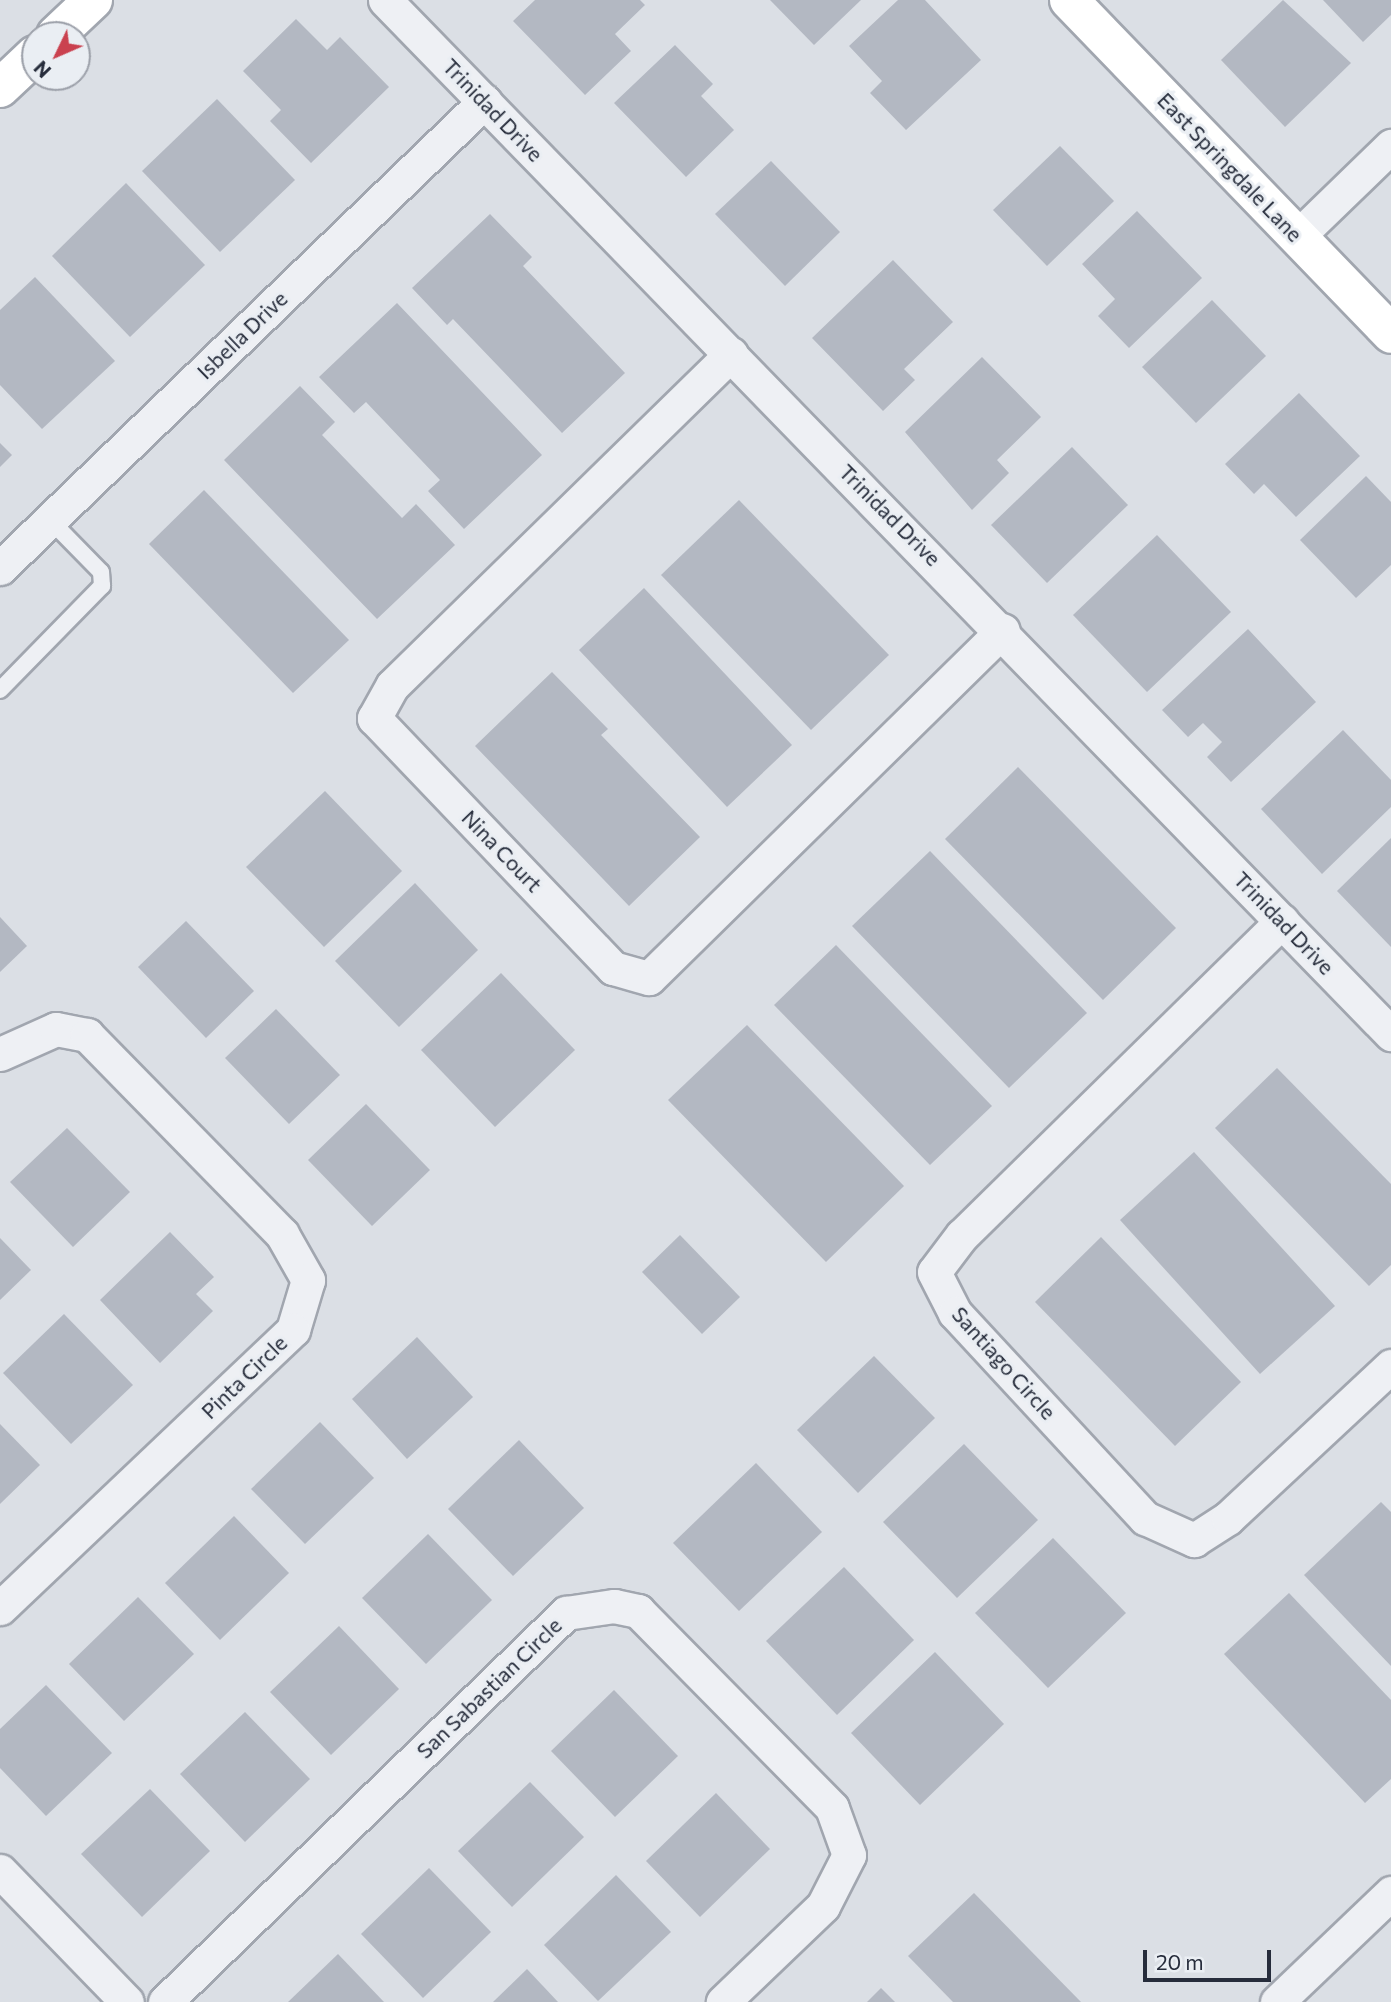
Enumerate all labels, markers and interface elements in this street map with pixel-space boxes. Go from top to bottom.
north arrow [21,21,91,91]
street label: Trinidad Drive [438,53,548,167]
text: N [29,56,55,83]
street label: East Springdale Lane [1153,87,1307,247]
street label: Isbella Drive [192,286,292,384]
street label: Trinidad Drive [834,459,946,571]
street label: Nina Court [457,805,547,897]
street label: Trinidad Drive [1229,866,1339,980]
street label: Santiago Circle [947,1302,1061,1424]
street label: Pinta Circle [196,1330,292,1424]
street label: San Sabastian Circle [411,1613,567,1763]
scale bar [1146,1936,1274,1980]
text: 20 m [1156,1949,1204,1974]

